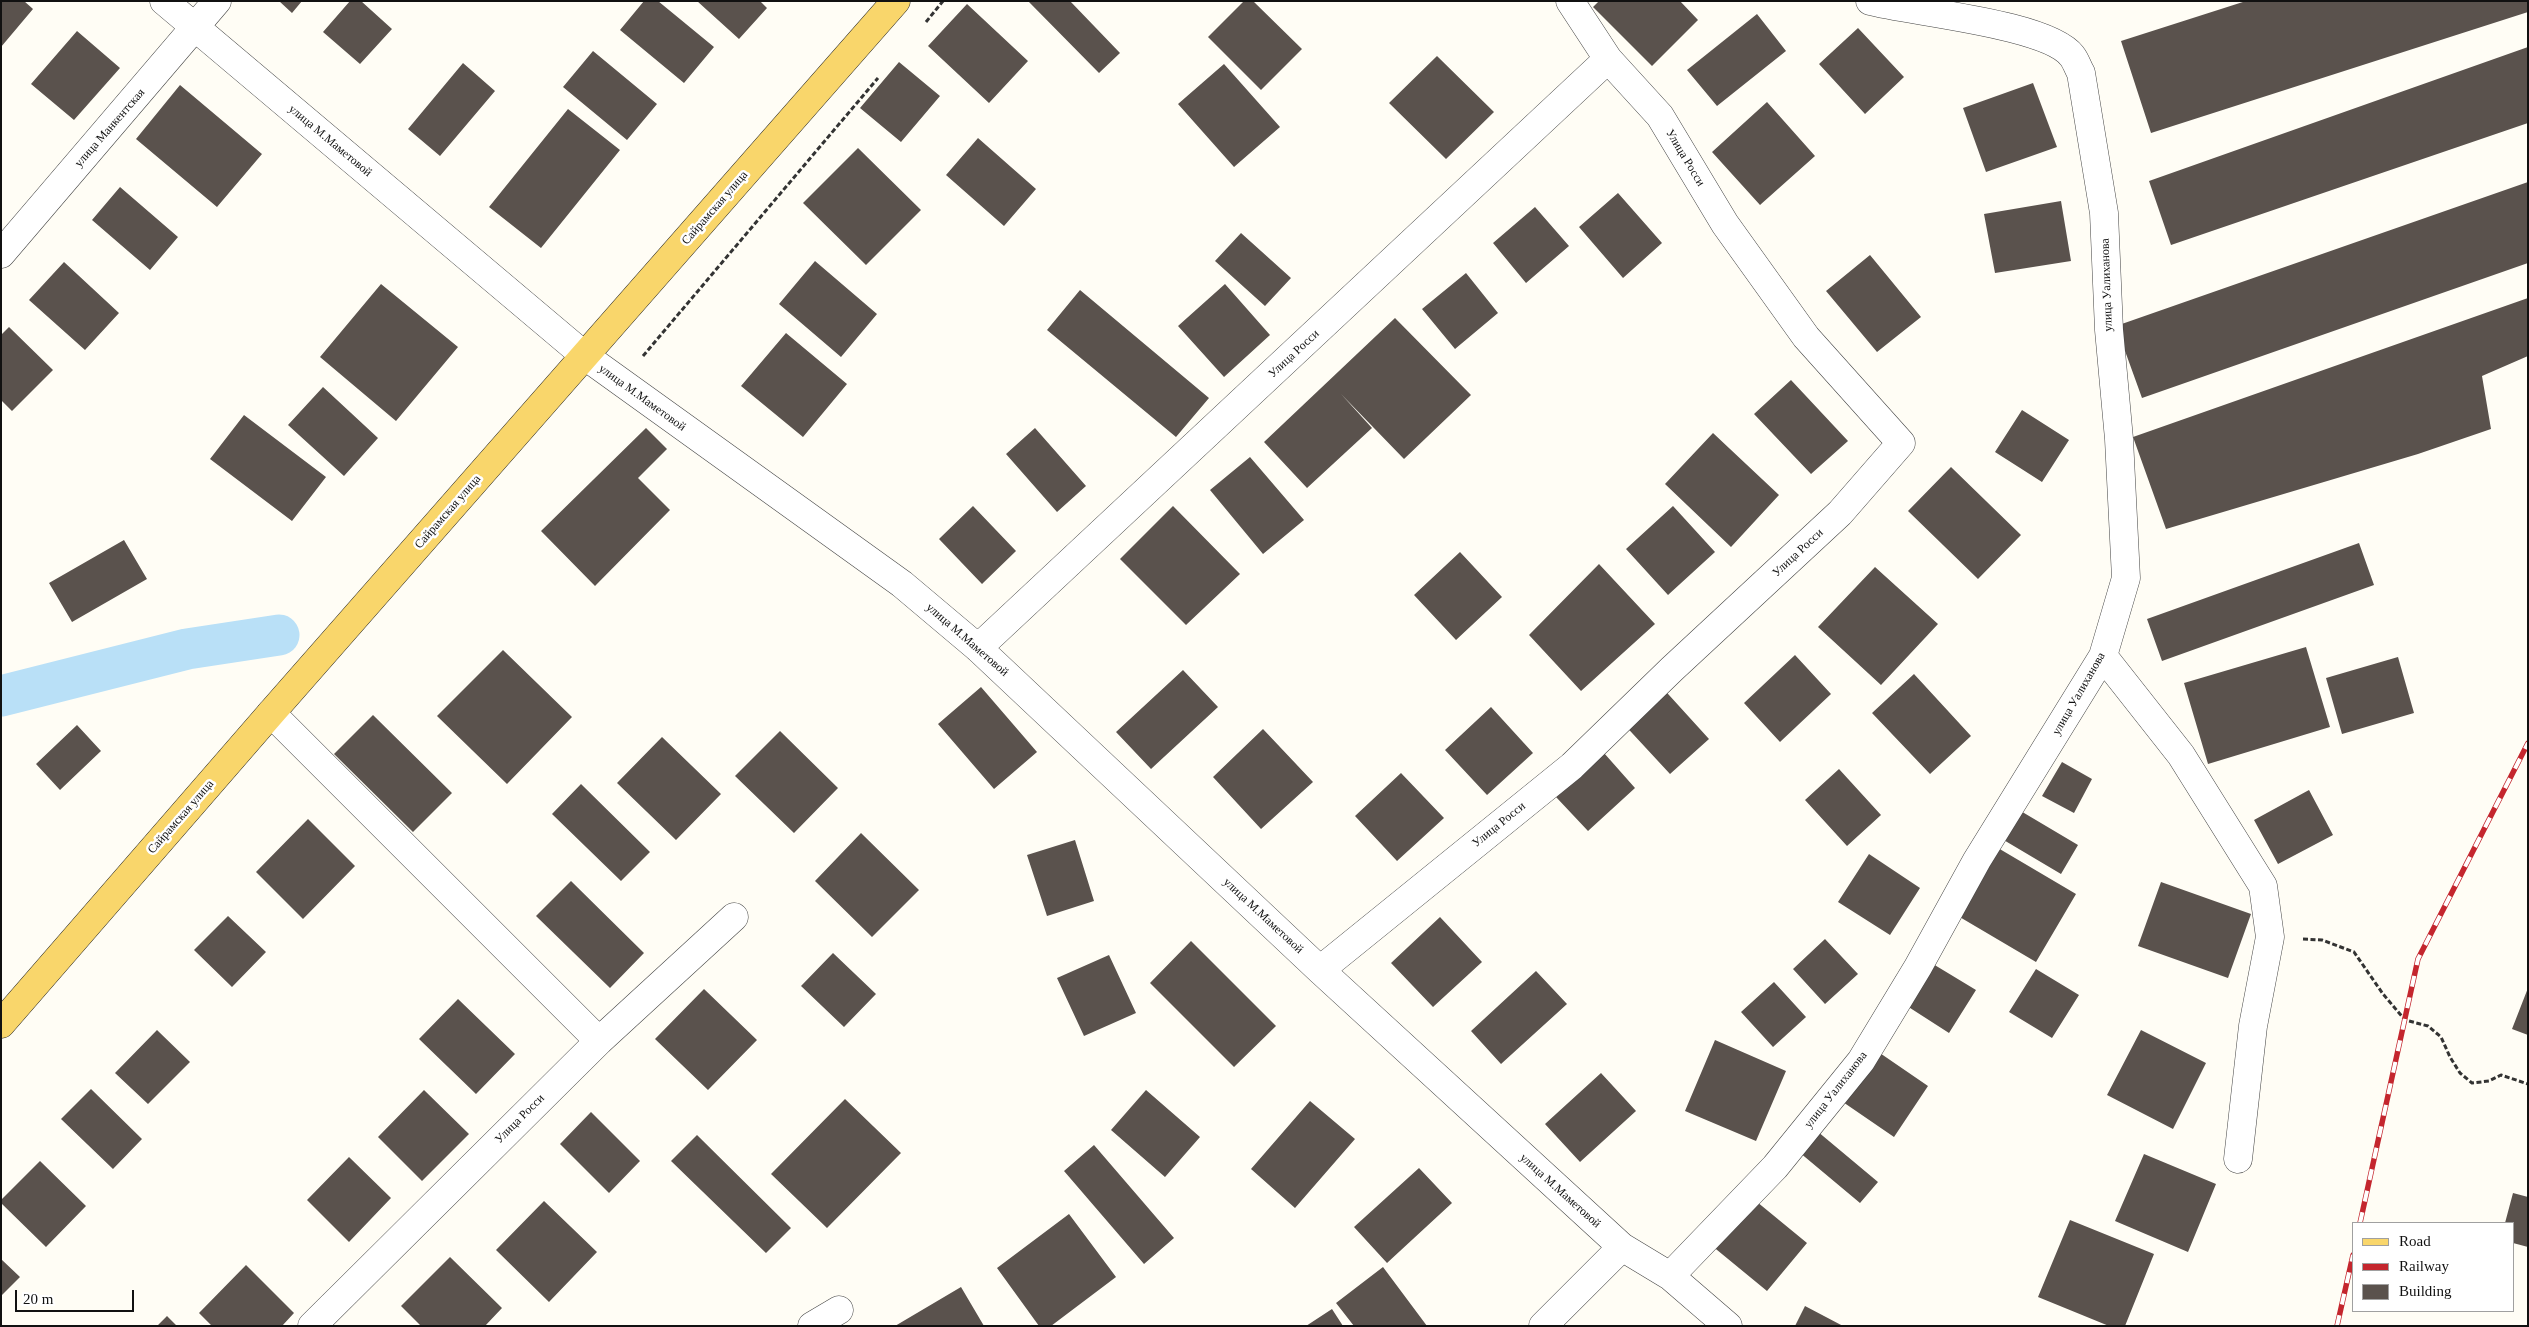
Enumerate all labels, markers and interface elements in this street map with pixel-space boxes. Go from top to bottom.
street label: улица Манкентская [72,86,148,170]
street label: улица М.Маметовой [285,102,375,180]
street label: Улица Росси [1662,127,1708,189]
street label: Сайрамская улица [679,168,751,248]
street label: улица Уалиханова [2098,238,2116,332]
street label: Улица Росси [1266,327,1322,381]
street label: улица М.Маметовой [596,362,688,434]
street label: Сайрамская улица [412,472,484,552]
street label: Улица Росси [1770,526,1826,580]
street label: улица М.Маметовой [923,600,1011,680]
street label: улица Уалиханова [2049,650,2109,738]
street label: Сайрамская улица [145,777,217,857]
street label: Улица Росси [1470,799,1528,851]
street label: улица М.Маметовой [1220,875,1306,957]
street label: улица Уалиханова [1802,1049,1870,1131]
street label: Улица Росси [492,1091,548,1147]
street label: улица М.Маметовой [1516,1151,1604,1231]
legend [2352,1222,2514,1312]
text: Road [2399,1233,2431,1249]
text: Railway [2399,1258,2449,1274]
scale bar [18,1280,136,1312]
text: Building [2399,1283,2452,1299]
text: 20 m [23,1291,53,1307]

